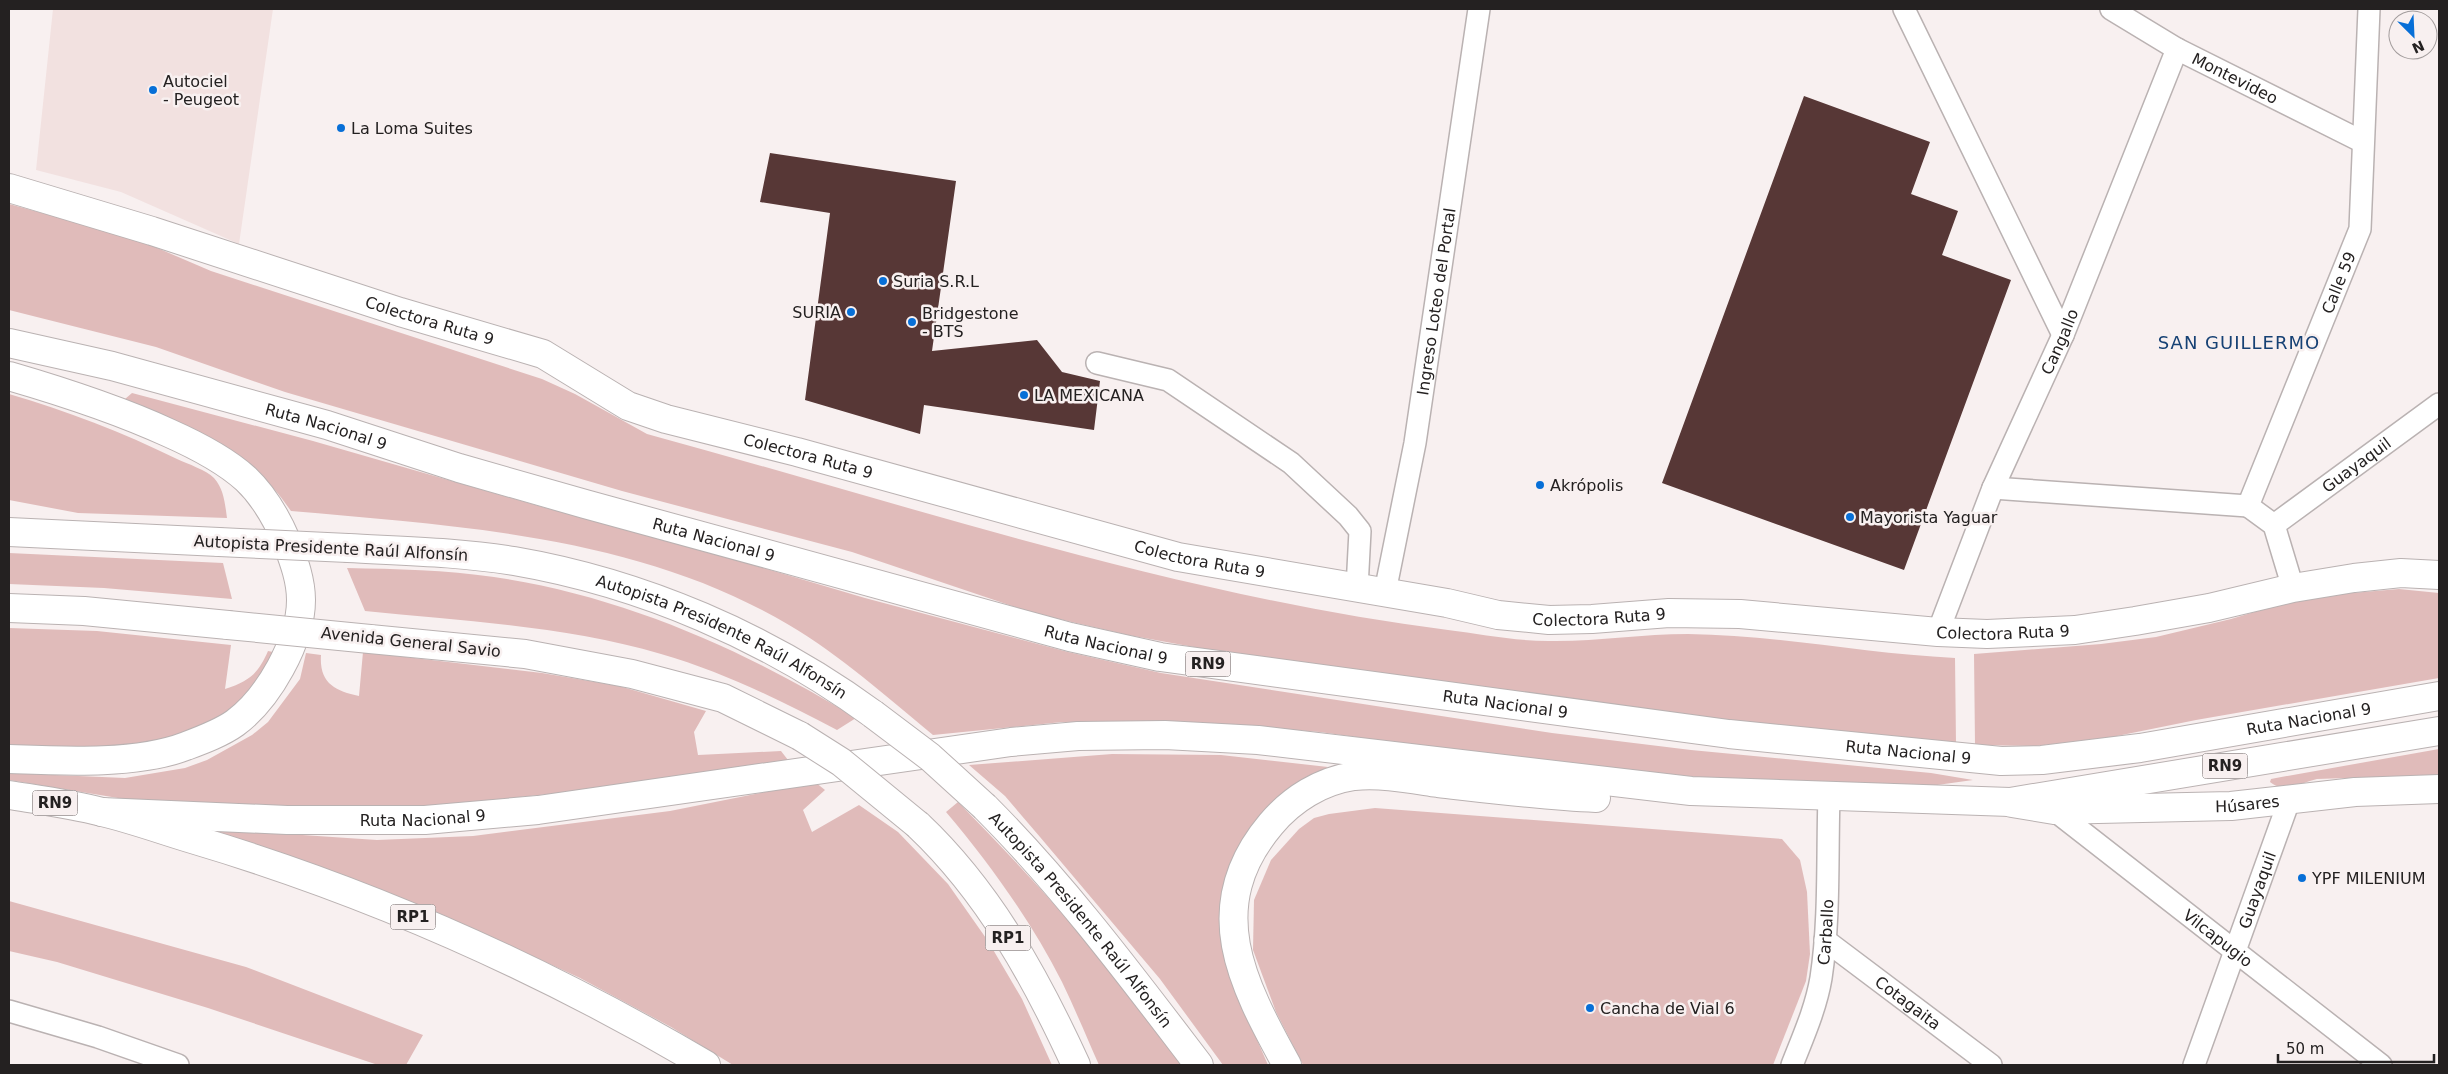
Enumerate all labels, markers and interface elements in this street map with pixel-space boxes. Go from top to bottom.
north arrow [2388,10,2438,60]
text: N [2410,37,2427,57]
street label: Montevideo [2189,49,2281,107]
place label: Autociel - Peugeot [163,72,239,109]
marker: Autociel - Peugeot [147,84,159,96]
place label: La Loma Suites [351,119,473,138]
marker: La Loma Suites [335,122,347,134]
street label: Ingreso Loteo del Portal [1413,206,1459,397]
street label: Calle 59 [2317,249,2359,316]
place label: Suria S.R.L [893,272,979,291]
marker: Suria S.R.L [877,275,889,287]
street label: Colectora Ruta 9 [363,292,496,349]
place label: SURIA [792,303,841,322]
place label: Bridgestone - BTS [922,304,1019,341]
marker: SURIA [845,306,857,318]
street label: Cangallo [2037,306,2082,377]
marker: Bridgestone - BTS [906,316,918,328]
district label: SAN GUILLERMO [2158,332,2320,353]
place label: LA MEXICANA [1034,386,1144,405]
marker: LA MEXICANA [1018,389,1030,401]
street label: Ruta Nacional 9 [263,399,390,453]
street label: Colectora Ruta 9 [741,429,875,482]
street label: Guayaquil [2318,433,2394,496]
place label: Akrópolis [1550,476,1623,495]
marker: Akrópolis [1534,479,1546,491]
place label: Mayorista Yaguar [1860,508,1998,527]
marker: Mayorista Yaguar [1844,511,1856,523]
street label: Ruta Nacional 9 [650,513,777,565]
street label: Autopista Presidente Raúl Alfonsín [193,531,469,565]
street label: Colectora Ruta 9 [1132,536,1267,581]
street label: Autopista Presidente Raúl Alfonsín [594,571,851,703]
street label: Colectora Ruta 9 [1531,604,1666,630]
street label: Ruta Nacional 9 [1042,621,1169,667]
street label: Colectora Ruta 9 [1936,621,2070,644]
street label: Avenida General Savio [320,623,502,661]
road number: RN9 [1186,652,1230,676]
street label: Ruta Nacional 9 [1442,686,1569,722]
street label: Ruta Nacional 9 [2245,698,2373,739]
street label: Ruta Nacional 9 [1845,736,1972,768]
road number: RN9 [2202,754,2248,778]
road number: RN9 [32,790,78,816]
street label: Húsares [2215,791,2281,816]
street label: Ruta Nacional 9 [360,805,487,830]
street label: Autopista Presidente Raúl Alfonsín [986,808,1176,1031]
street label: Guayaquil [2234,849,2280,931]
place label: YPF MILENIUM [2311,869,2425,888]
marker: YPF MILENIUM [2296,872,2308,884]
street label: Carballo [1813,899,1837,966]
road number: RP1 [390,904,436,930]
street label: Vilcapugio [2180,905,2257,971]
road number: RP1 [986,926,1030,950]
street label: Cotagaita [1871,972,1945,1033]
place label: Cancha de Vial 6 [1600,999,1735,1018]
marker: Cancha de Vial 6 [1584,1002,1596,1014]
scale bar [2278,1032,2434,1064]
text: 50 m [2286,1040,2324,1058]

